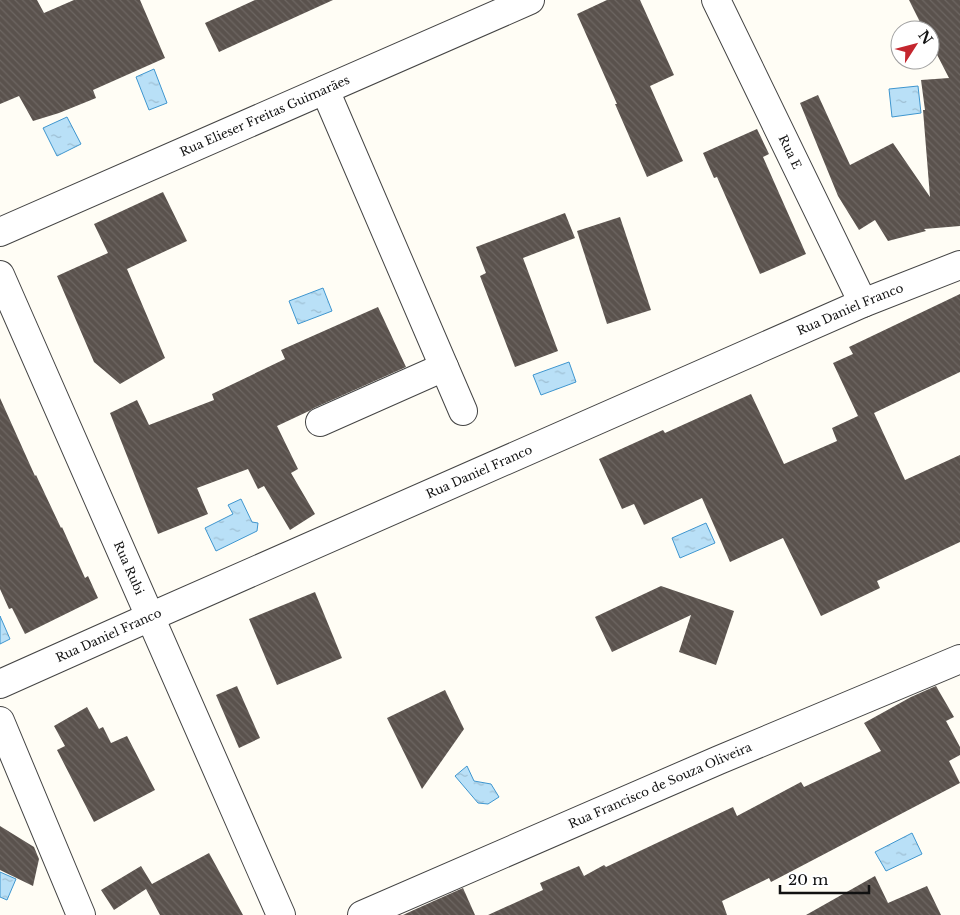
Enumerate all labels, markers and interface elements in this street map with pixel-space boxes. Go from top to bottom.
north arrow [890,20,940,70]
text: N [914,27,937,48]
street label: Rua Elieser Freitas Guimarães [177,72,352,159]
street label: Rua E [776,132,805,172]
street label: Rua Daniel Franco [794,280,905,338]
street label: Rua Daniel Franco [424,442,534,501]
street label: Rua Rubi [111,539,147,597]
street label: Rua Daniel Franco [53,605,164,665]
street label: Rua Francisco de Souza Oliveira [566,739,754,831]
scale bar [780,862,869,894]
text: 20 m [788,870,828,889]

